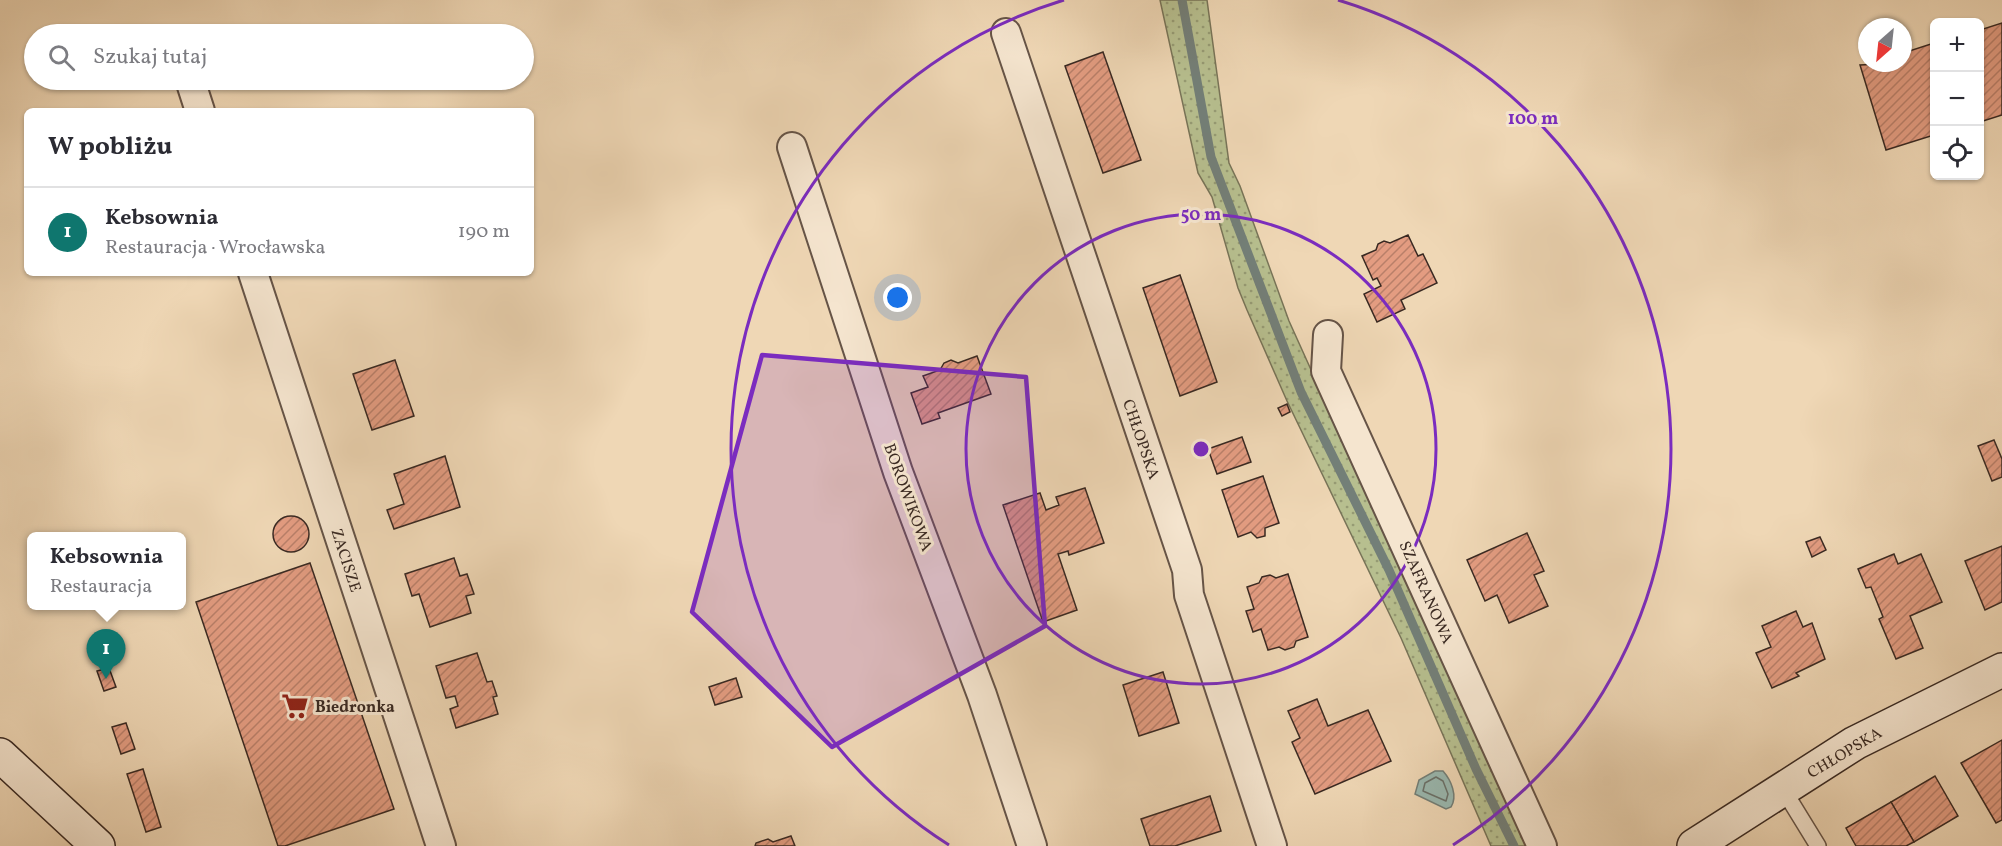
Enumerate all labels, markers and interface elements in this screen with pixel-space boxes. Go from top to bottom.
north arrow [1858,18,1912,72]
map controls [1930,18,1984,180]
button: + [1930,18,1984,72]
search box [24,24,534,90]
icon: search [45,41,78,74]
text: Szukaj tutaj [93,42,207,73]
button: − [1930,72,1984,126]
text: 100 m [1508,107,1558,132]
button: locate [1930,126,1984,180]
text: W pobliżu [48,129,172,165]
text: Kebsownia [105,203,219,234]
text: 50 m [1181,203,1221,228]
text: 1 [63,218,72,246]
text: 190 m [458,218,510,246]
text: Restauracja · Wrocławska [105,234,326,262]
your location [883,283,912,312]
street label: CHŁOPSKA [1116,397,1164,483]
centre of rings [1191,439,1211,459]
street label: BOROWIKOWA [877,441,937,555]
street label: ZACISZE [324,526,366,595]
popup [27,532,186,610]
street label: SZAFRANOWA [1393,538,1458,648]
text: Kebsownia [50,542,163,573]
text: Restauracja [50,573,152,601]
pin: 1 [86,630,126,679]
supermarket icon: Biedronka [280,691,310,721]
place label: Biedronka [315,697,395,719]
street label: CHŁOPSKA [1804,723,1886,785]

